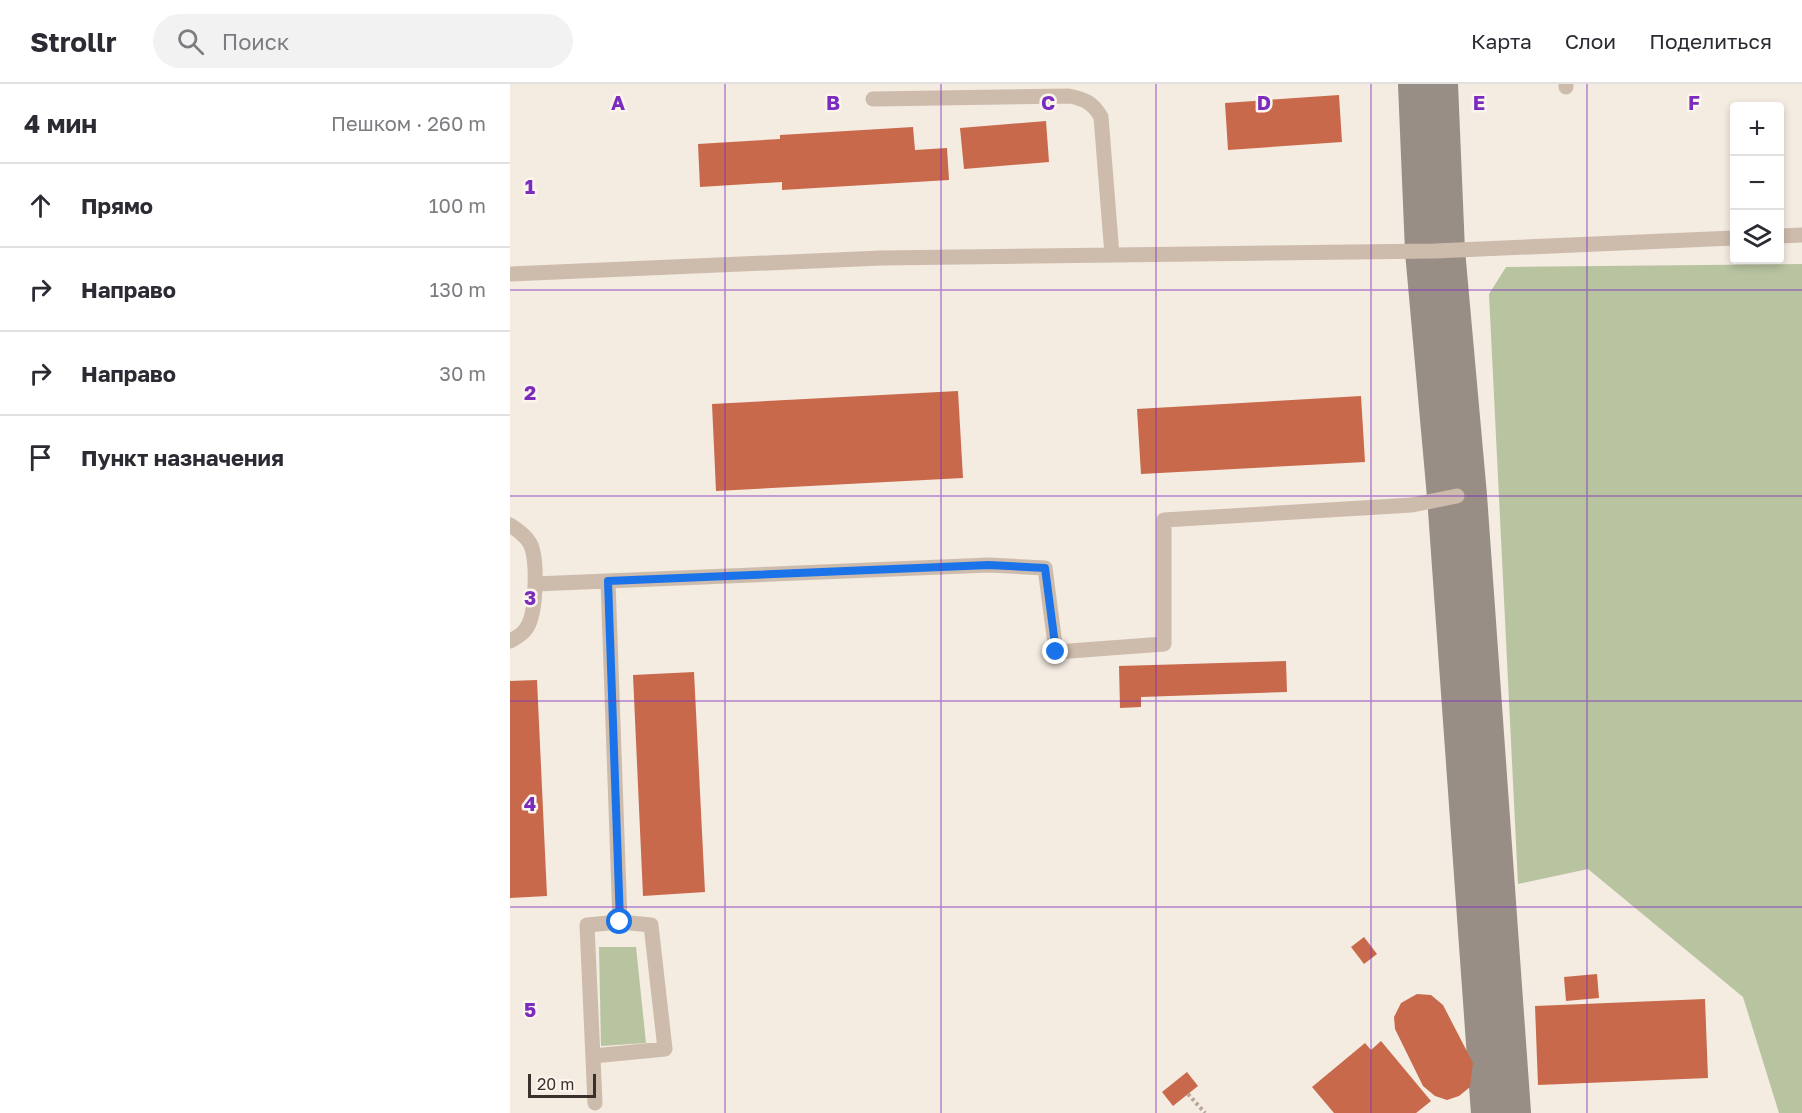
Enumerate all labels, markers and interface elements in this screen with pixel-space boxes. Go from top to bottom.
search box [153,14,573,68]
text: Strollr [30,25,117,58]
icon: search [174,25,207,58]
text: Поиск [222,28,289,55]
text: Карта [1471,28,1532,54]
text: Слои [1565,28,1616,54]
text: Поделиться [1649,28,1772,54]
text: A [611,90,625,114]
text: B [826,90,840,114]
text: C [1041,90,1055,114]
text: D [1257,90,1271,114]
text: E [1473,90,1485,114]
text: F [1688,90,1700,114]
map controls [1730,102,1784,264]
button: + [1730,102,1784,156]
text: 4 мин [24,108,97,139]
text: Пешком · 260 m [331,111,486,135]
button: − [1730,156,1784,210]
text: 1 [525,174,535,198]
icon: ahead [24,189,57,222]
text: Прямо [81,192,153,219]
text: 100 m [429,193,486,217]
button: layers [1730,210,1784,264]
icon: right [24,273,57,306]
text: Направо [81,276,176,303]
text: 130 m [430,277,486,301]
icon: right [24,357,57,390]
text: Направо [81,360,176,387]
text: 30 m [439,361,486,385]
text: 2 [524,380,536,404]
icon: arrive [24,441,57,474]
text: Пункт назначения [81,444,284,471]
text: 3 [524,585,536,609]
route end [1042,638,1068,664]
text: 4 [524,791,536,815]
route start [606,908,632,934]
text: 5 [524,997,536,1021]
scale bar [528,1071,596,1098]
text: 20 m [537,1074,574,1094]

